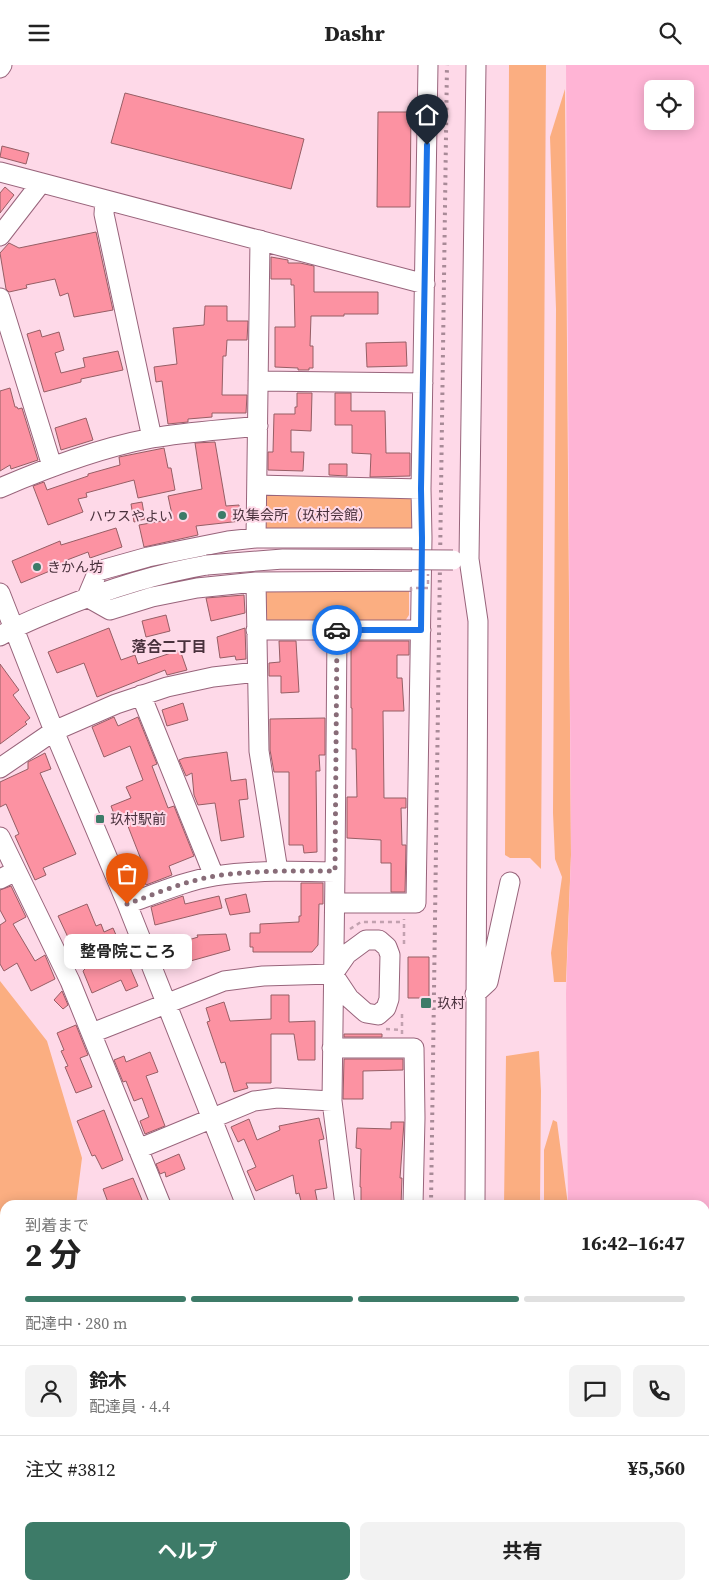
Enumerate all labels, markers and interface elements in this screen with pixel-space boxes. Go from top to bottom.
text: Dashr [324,18,385,48]
icon: menu [25,19,53,47]
icon: search [656,19,684,47]
map controls [644,80,694,130]
button: locate [644,80,694,130]
pin [406,94,448,145]
icon: home [413,101,441,129]
place label: 玖集会所（玖村会館） [232,505,372,525]
place label: ハウスやよい [89,506,173,526]
marker: 玖集会所（玖村会館） [216,509,228,521]
marker: ハウスやよい [177,510,189,522]
place label: きかん坊 [47,557,103,577]
marker: きかん坊 [31,561,43,573]
courier [312,605,362,655]
icon: car [323,616,351,644]
district label: 落合二丁目 [131,636,207,657]
place label: 玖村駅前 [110,809,166,829]
marker: 玖村駅前 [94,813,106,825]
pin [106,853,148,904]
icon: bag [113,860,141,888]
callout: 整骨院こころ [63,934,191,969]
text: 整骨院こころ [80,940,176,962]
place label: 玖村 [437,993,465,1013]
marker: 玖村 [419,996,433,1010]
text: 到着まで [25,1214,89,1236]
text: 16:42–16:47 [581,1230,685,1256]
text: 2 分 [25,1233,81,1277]
text: 配達中 · 280 m [25,1312,127,1334]
button: person [25,1365,77,1417]
button: chat [569,1365,621,1417]
button: phone [633,1365,685,1417]
text: 鈴木 [89,1367,127,1393]
text: 配達員 · 4.4 [89,1395,170,1417]
text: ¥5,560 [628,1455,685,1481]
text: 注文 #3812 [25,1456,115,1482]
button: ヘルプ [25,1522,350,1580]
button: 共有 [360,1522,685,1580]

